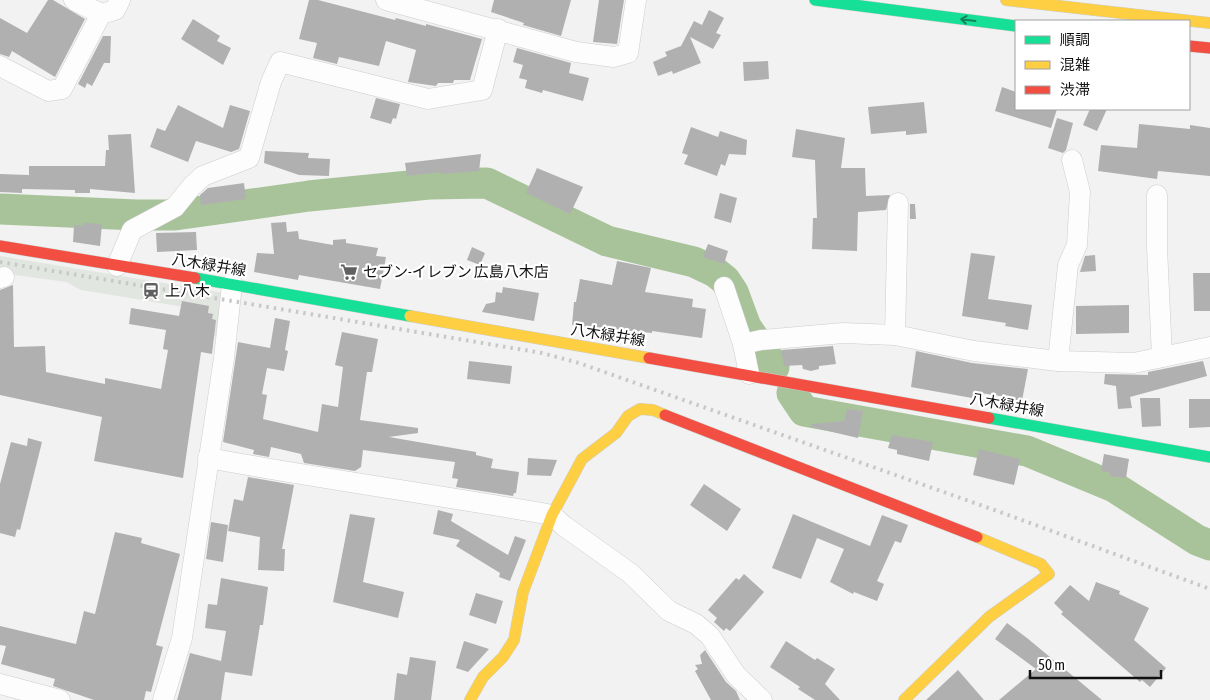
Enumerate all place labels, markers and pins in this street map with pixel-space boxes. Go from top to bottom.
supermarket icon: セブン-イレブン 広島八木店 [339,262,359,282]
place label: セブン-イレブン 広島八木店 [363,263,549,280]
station icon: 上八木 [141,281,161,301]
place label: 上八木 [165,282,210,299]

